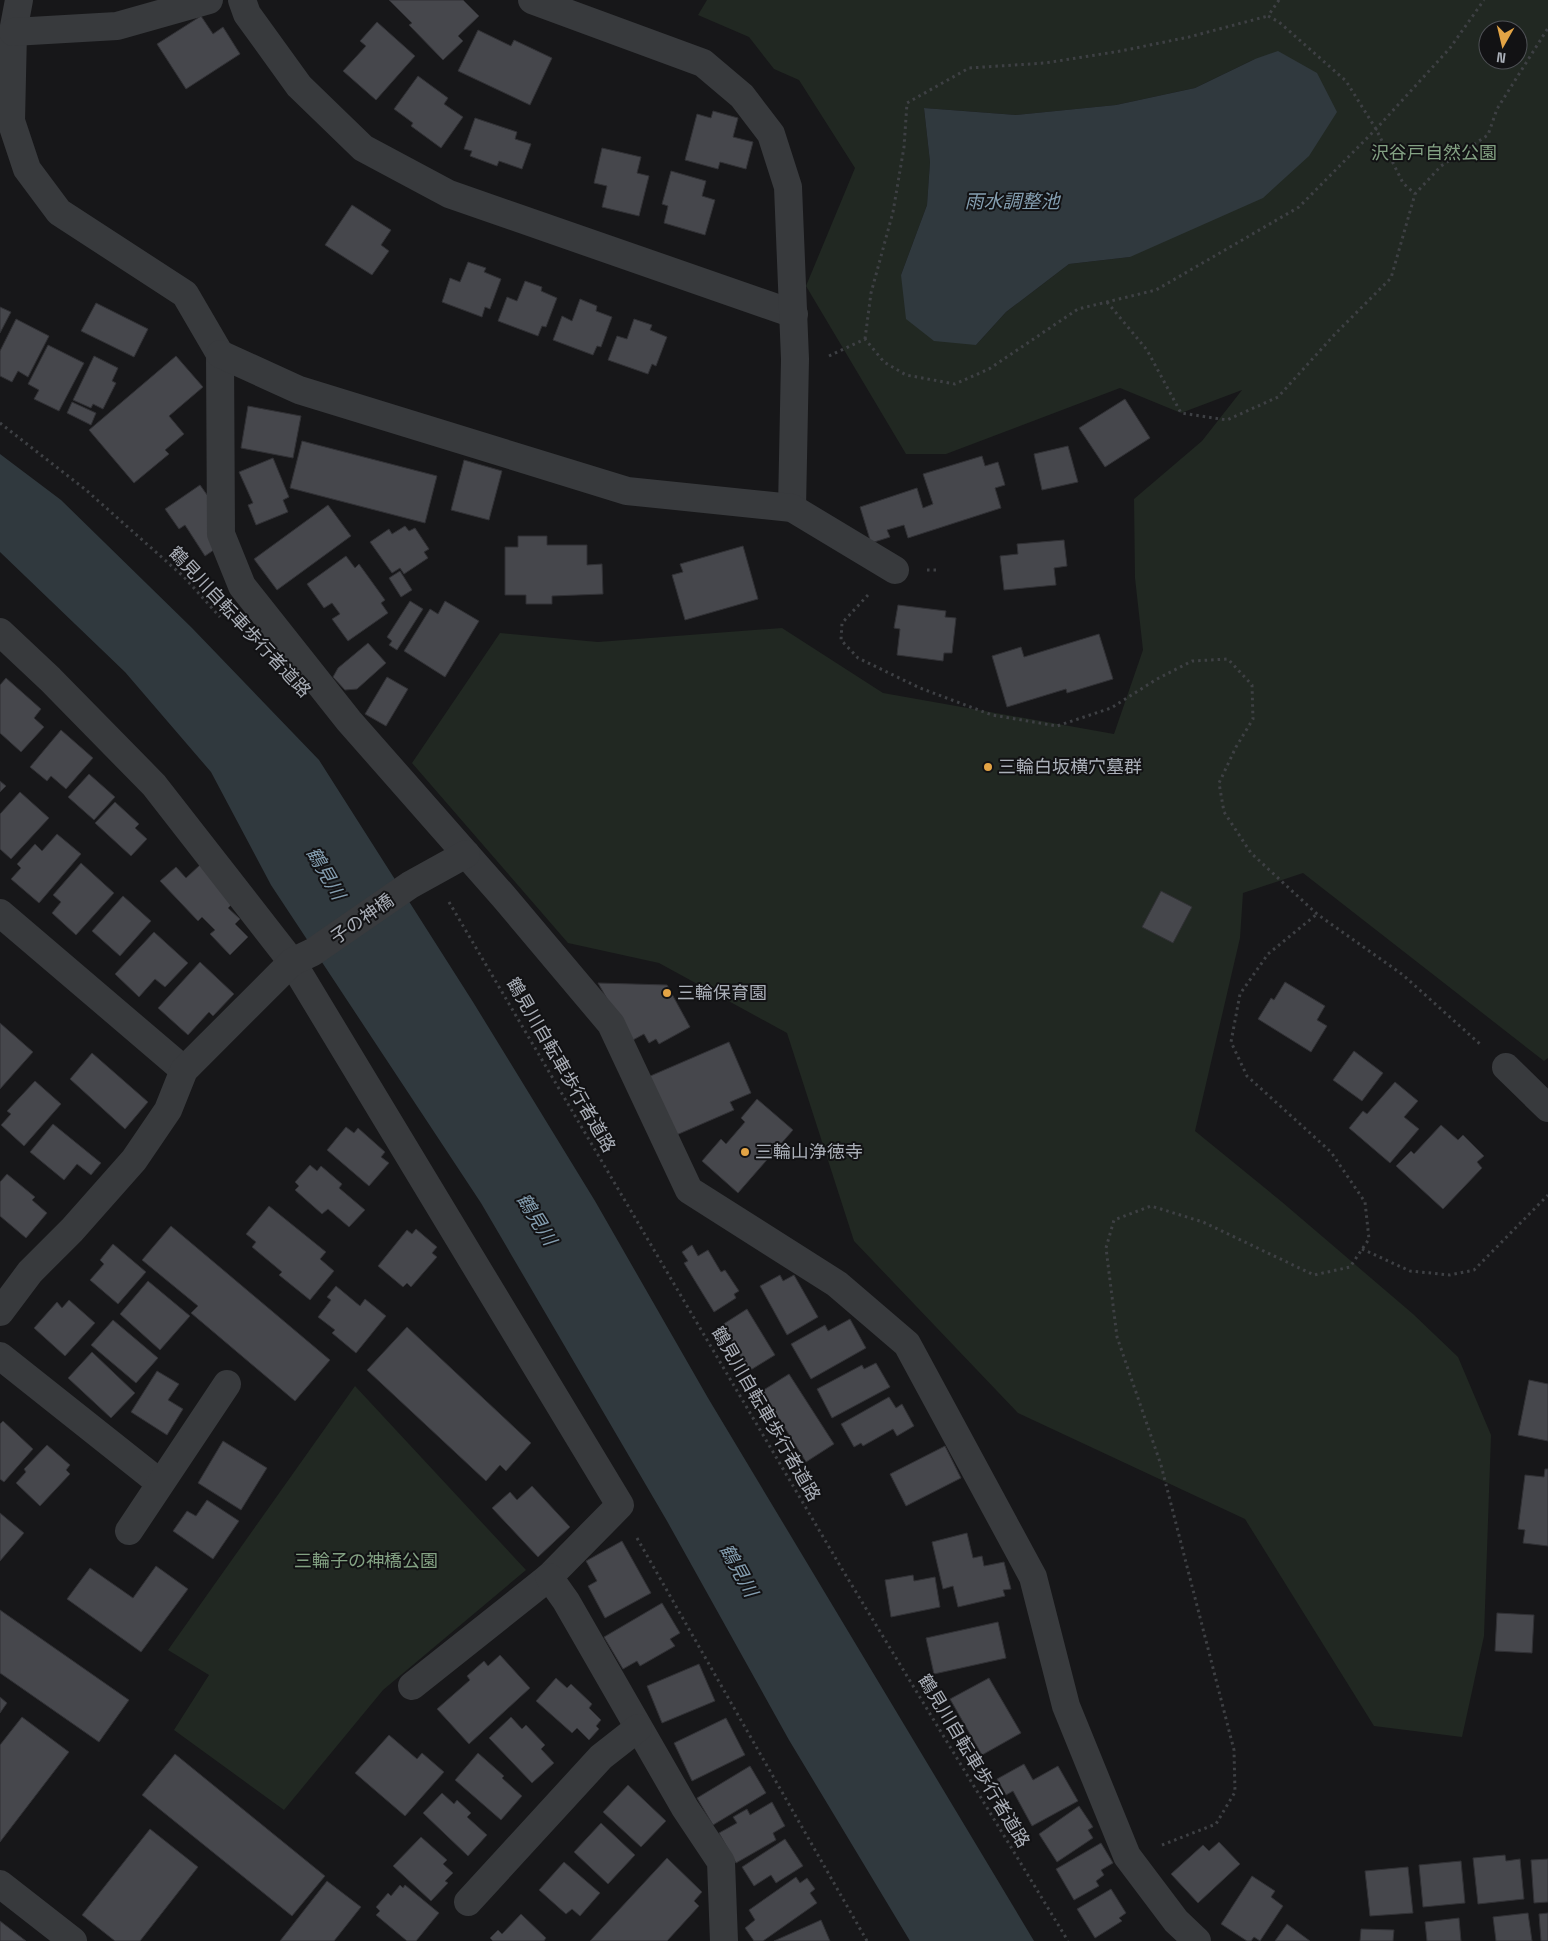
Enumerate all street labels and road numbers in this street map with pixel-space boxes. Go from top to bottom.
street label: 鶴見川自転車歩行者道路 [164,541,316,702]
street label: 子の神橋 [326,889,398,949]
street label: 鶴見川自転車歩行者道路 [502,973,621,1156]
street label: 鶴見川自転車歩行者道路 [707,1322,826,1505]
street label: 鶴見川自転車歩行者道路 [914,1670,1035,1852]

